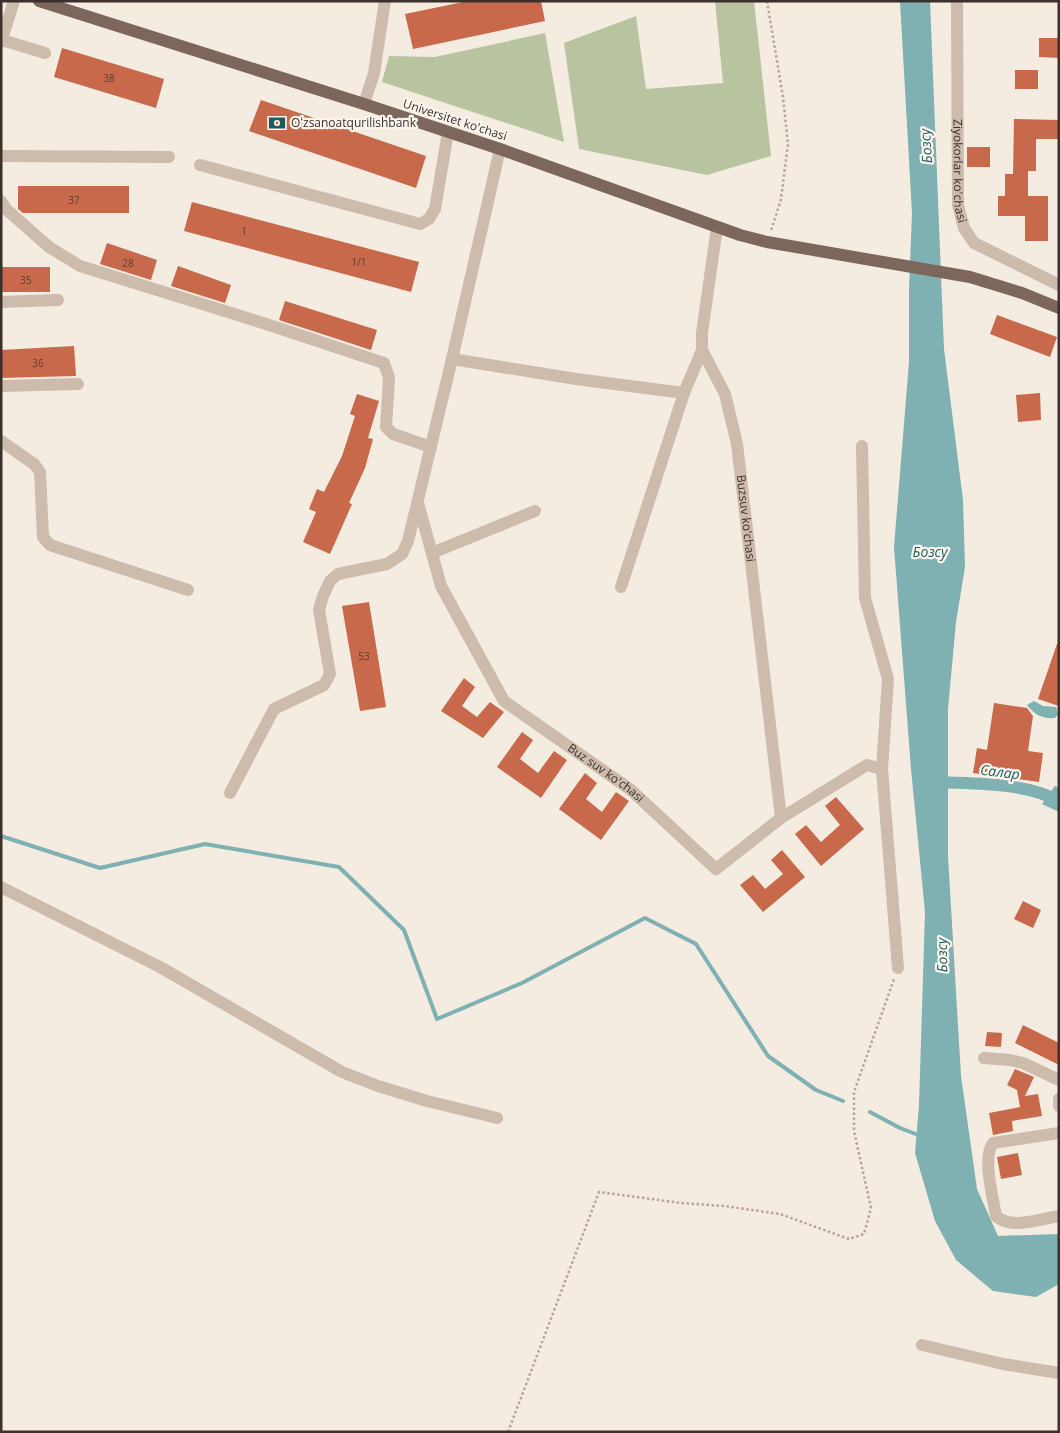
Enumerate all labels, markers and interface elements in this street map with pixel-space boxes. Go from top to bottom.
house number: 38 [103,71,115,85]
street label: Universitet ko'chasi [401,95,509,144]
bank icon: Oʻzsanoatqurilishbank [267,113,287,133]
place label: Oʻzsanoatqurilishbank [291,114,417,131]
street label: Ziyokorlar ko'chasi [950,119,971,224]
water label: Бозсу [915,126,936,164]
house number: 37 [68,193,80,207]
house number: 1 [241,224,247,238]
house number: 1/1 [351,255,367,269]
house number: 28 [122,256,134,270]
house number: 35 [20,273,32,287]
house number: 36 [32,356,44,370]
street label: Buzsuv ko'chasi [733,474,760,563]
water label: Бозсу [913,542,949,561]
house number: 53 [358,649,370,663]
street label: Buz suv ko'chasi [564,739,648,806]
water label: Салар [979,760,1021,783]
water label: Бозсу [932,936,951,973]

